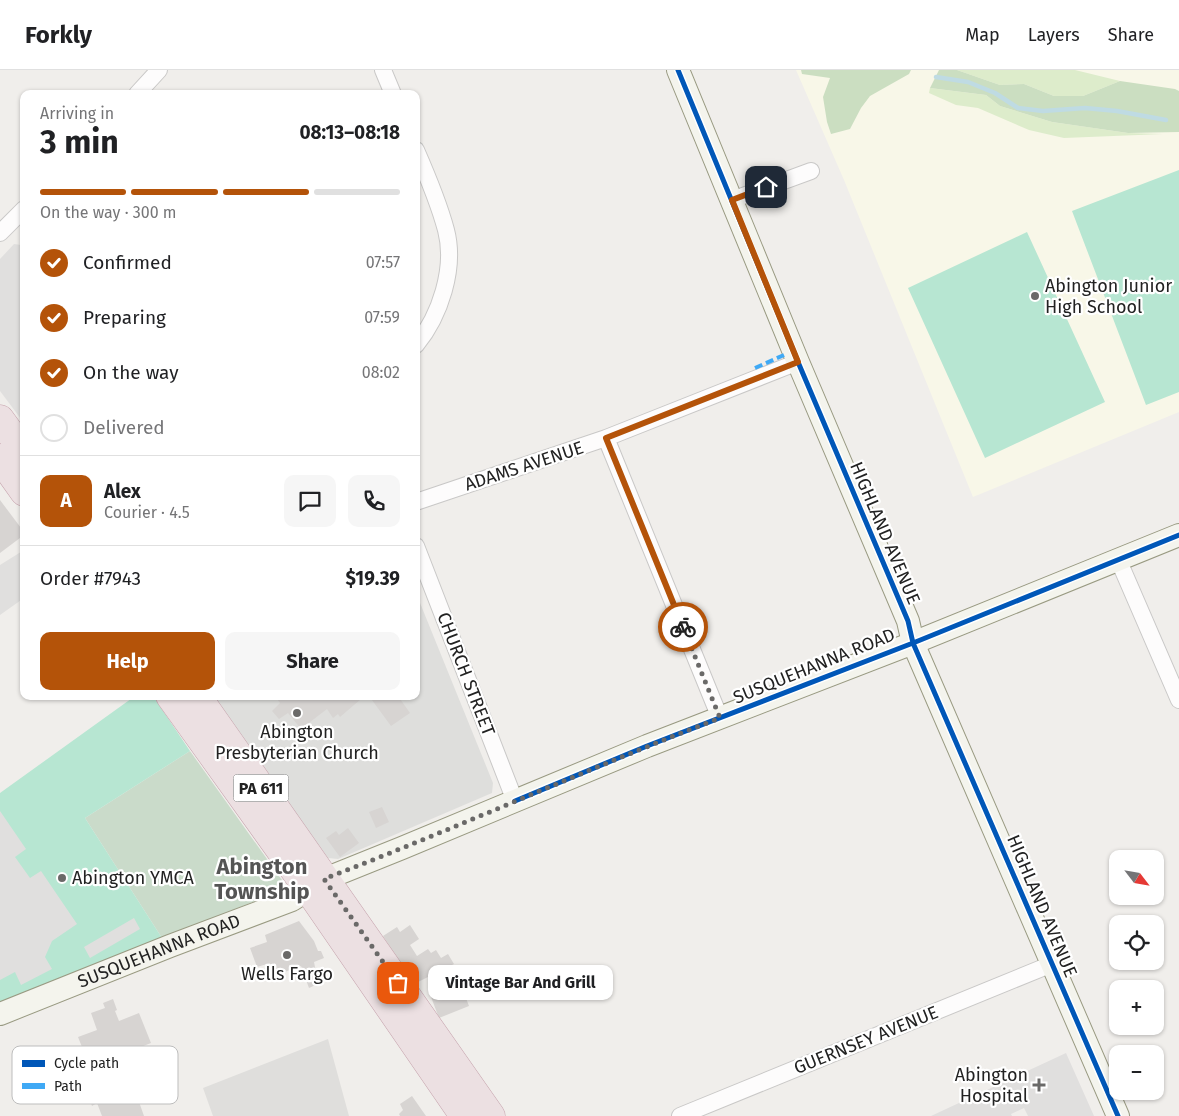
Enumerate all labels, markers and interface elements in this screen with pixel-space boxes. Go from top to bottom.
text: Forkly [25,21,92,49]
text: Map [965,24,1000,46]
text: Layers [1028,24,1080,46]
text: Share [1108,24,1154,46]
text: Arriving in [40,104,114,123]
text: 08:13–08:18 [299,121,400,144]
text: 3 min [40,123,119,161]
pin [745,166,787,208]
icon: home [752,173,780,201]
text: On the way · 300 m [40,203,177,222]
icon: check [40,249,68,277]
text: Confirmed [83,251,172,274]
text: 07:57 [366,253,400,272]
place label: Abington Junior High School [1045,275,1172,318]
marker: Abington Junior High School [1029,290,1041,302]
icon: check [40,304,68,332]
text: Preparing [83,306,166,329]
text: 07:59 [364,308,400,327]
icon: check [40,359,68,387]
text: On the way [83,361,179,384]
text: 08:02 [362,363,400,382]
text: Delivered [83,416,165,439]
street label: ADAMS AVENUE [462,436,586,496]
street label: HIGHLAND AVENUE [845,458,925,608]
button: chat [284,475,336,527]
button: phone [348,475,400,527]
text: Alex [104,480,141,503]
text: A [60,489,72,512]
text: Courier · 4.5 [104,503,190,522]
text: Order #7943 [40,567,141,590]
text: $19.39 [346,567,400,590]
courier [658,602,708,652]
street label: CHURCH STREET [432,609,500,739]
icon: bike [669,613,697,641]
street label: SUSQUEHANNA ROAD [730,623,898,709]
button: Help [40,632,215,690]
button: Share [225,632,400,690]
marker: Abington Presbyterian Church [291,707,303,719]
place label: Abington Presbyterian Church [215,721,379,764]
road number: PA 611 [234,774,288,801]
street label: HIGHLAND AVENUE [1002,831,1082,981]
north arrow [1109,850,1164,905]
map controls [1109,850,1164,1100]
district label: Abington Township [214,853,310,905]
place label: Abington YMCA [72,867,195,889]
marker: Abington YMCA [56,872,68,884]
street label: SUSQUEHANNA ROAD [75,910,243,993]
button: locate [1109,915,1164,970]
marker: Wells Fargo [281,949,293,961]
pin [377,962,419,1004]
place label: Wells Fargo [241,963,333,985]
callout: Vintage Bar And Grill [428,966,613,1000]
icon: bag [384,969,412,997]
text: Vintage Bar And Grill [445,973,596,992]
button: + [1109,980,1164,1035]
street label: GUERNSEY AVENUE [791,1001,941,1079]
button: − [1109,1045,1164,1100]
legend [12,1046,178,1104]
text: Cycle path [54,1055,119,1072]
place label: Abington Hospital [955,1064,1028,1107]
text: Path [54,1078,82,1095]
marker: Abington Hospital [1032,1078,1046,1092]

